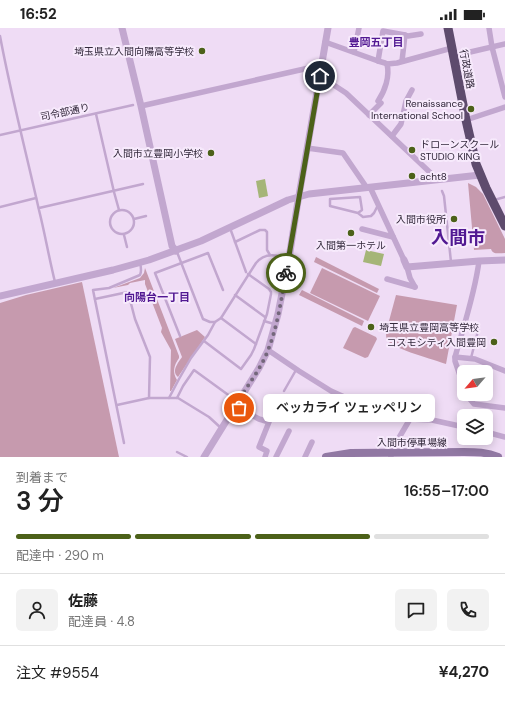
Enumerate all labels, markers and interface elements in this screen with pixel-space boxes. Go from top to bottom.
text: 16:52 [20,4,57,24]
district label: 豊岡五丁目 [349,35,404,49]
place label: 埼玉県立入間向陽高等学校 [74,45,194,58]
marker: 埼玉県立入間向陽高等学校 [197,46,207,56]
street label: 行政道路 [457,48,477,90]
pin [303,59,337,93]
icon: home [309,65,331,87]
place label: Renaissance International School [371,97,463,122]
street label: 司令部通り [39,100,91,124]
marker: Renaissance International School [466,104,476,114]
place label: ドローンスクール STUDIO KING [420,138,499,163]
marker: ドローンスクール STUDIO KING [407,145,417,155]
place label: 入間市立豊岡小学校 [113,147,203,160]
marker: 入間市立豊岡小学校 [206,148,216,158]
place label: acht8 [420,170,447,183]
marker: acht8 [407,171,417,181]
place label: 入間市役所 [396,213,446,226]
marker: 入間市役所 [449,214,459,224]
district label: 入間市 [431,226,485,250]
marker: 入間第一ホテル [346,228,356,238]
place label: 入間第一ホテル [316,239,386,252]
courier [266,253,306,293]
icon: bike [275,262,297,284]
district label: 向陽台一丁目 [124,290,190,304]
place label: 埼玉県立豊岡高等学校 [379,321,479,334]
marker: 埼玉県立豊岡高等学校 [366,322,376,332]
place label: コスモシティ入間豊岡 [387,336,486,349]
marker: コスモシティ入間豊岡 [489,337,499,347]
north arrow [457,365,493,401]
map controls [457,365,493,445]
pin [222,391,256,425]
callout: ベッカライ ツェッペリン [263,394,435,422]
icon: bag [228,397,250,419]
text: ベッカライ ツェッペリン [276,399,422,416]
button: layers [457,409,493,445]
street label: 入間市停車場線 [377,436,447,449]
text: 到着まで [16,469,68,486]
text: 16:55–17:00 [404,481,489,501]
text: 3 分 [16,484,64,518]
text: 配達中 · 290 m [16,547,104,564]
button: person [16,589,58,631]
button: chat [395,589,437,631]
button: phone [447,589,489,631]
text: 佐藤 [68,591,98,611]
text: 配達員 · 4.8 [68,613,135,630]
text: ¥4,270 [439,662,489,682]
text: 注文 #9554 [16,663,99,683]

